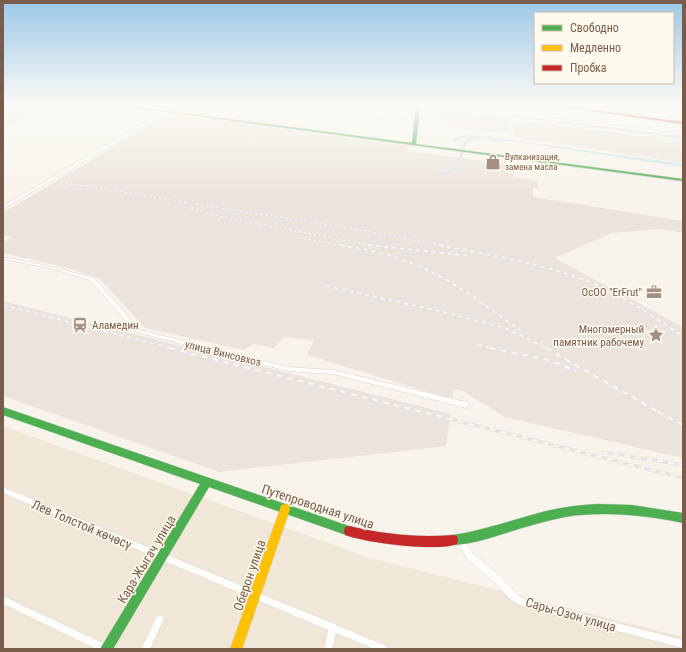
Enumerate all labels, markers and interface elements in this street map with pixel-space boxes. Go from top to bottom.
legend [534,12,674,84]
text: Свободно [570,21,619,35]
text: Медленно [570,41,621,55]
text: Пробка [570,61,607,75]
place label: Вулканизация, замена масла [505,152,560,172]
shop icon: Вулканизация, замена масла [484,153,502,171]
office icon: ОсОО "ErFrut" [645,283,663,301]
place label: ОсОО "ErFrut" [582,286,642,299]
station icon: Аламедин [71,316,89,334]
place label: Аламедин [92,319,139,332]
place label: Многомерный памятник рабочему [553,323,644,349]
place icon: Многомерный памятник рабочему [647,326,665,344]
street label: улица Винсовхоз [184,338,262,369]
street label: Путепроводная улица [260,481,376,532]
street label: Лев Толстой көчөсү [30,497,134,552]
street label: Кара-Жыгач улица [114,512,179,606]
street label: Оберон улица [230,538,269,613]
street label: Сары-Озон улица [524,594,618,635]

